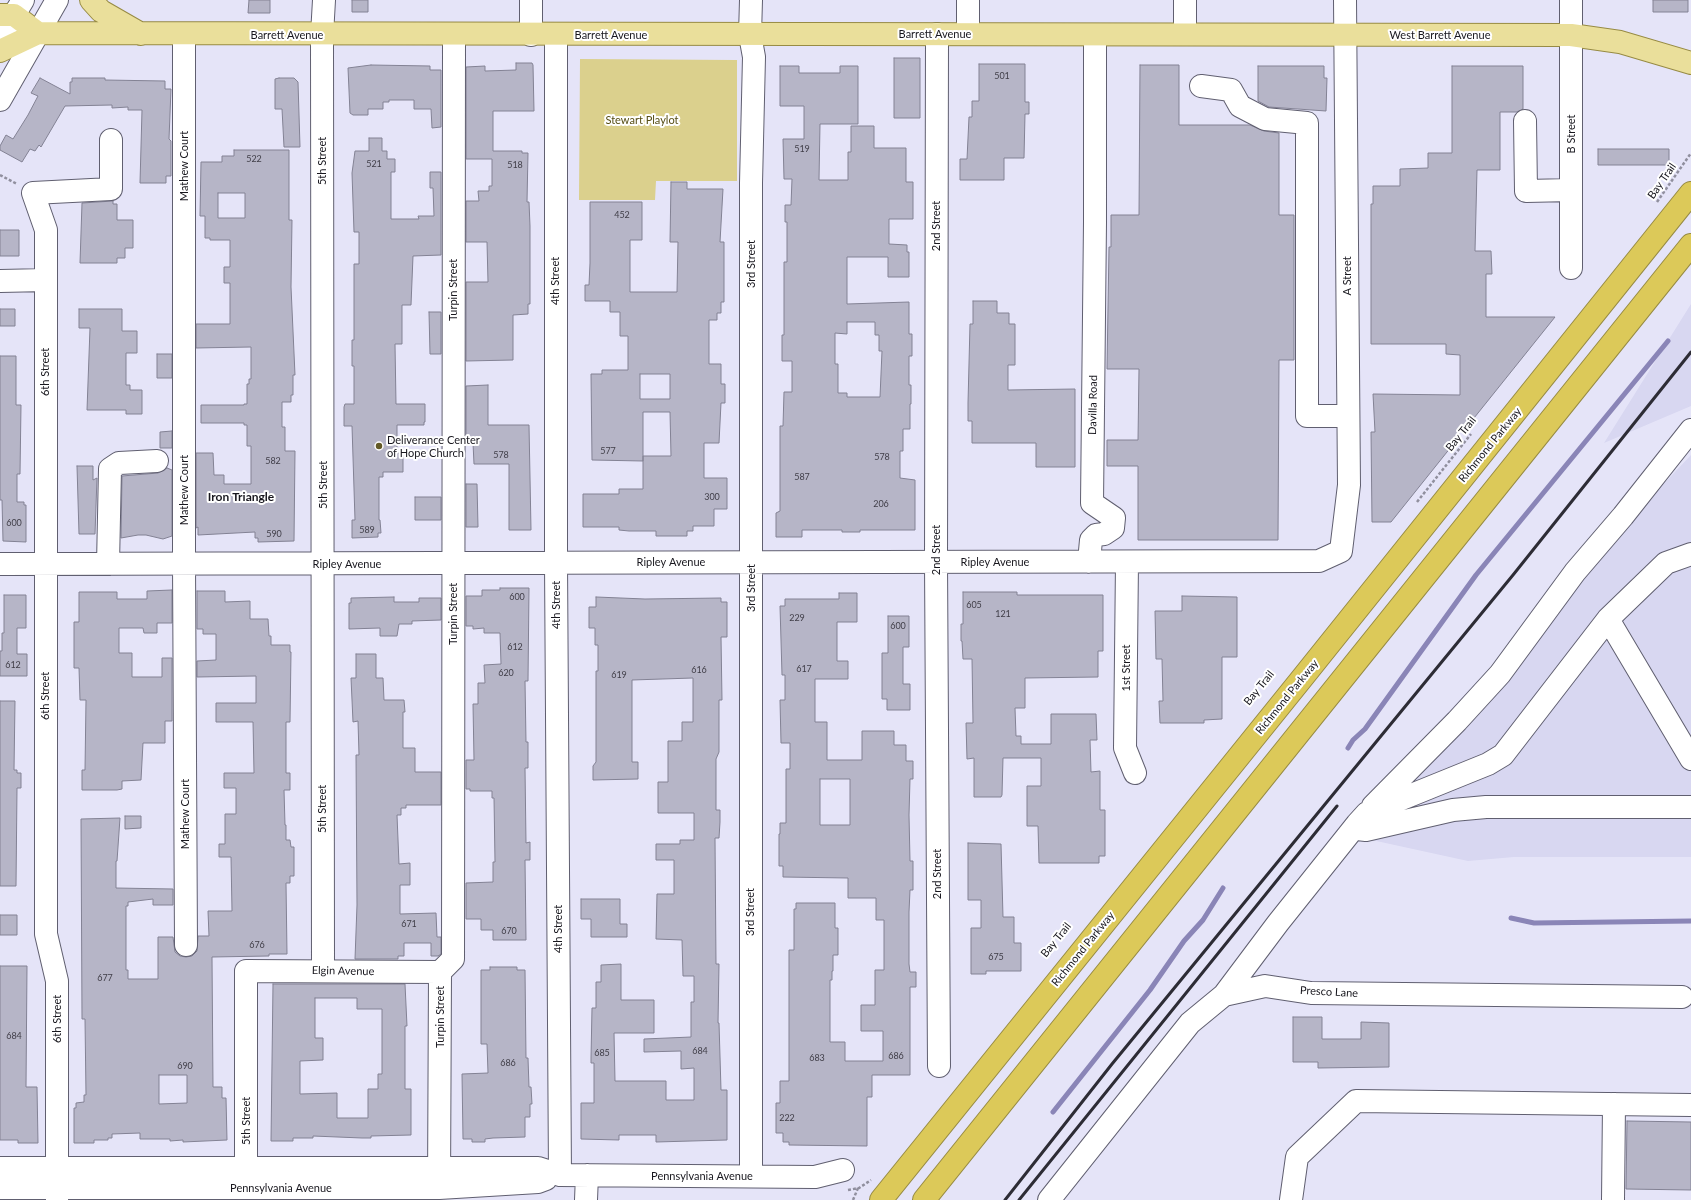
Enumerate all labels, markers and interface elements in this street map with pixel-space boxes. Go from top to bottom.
street label: Barrett Avenue [899,27,971,41]
street label: Barrett Avenue [251,28,323,42]
street label: Barrett Avenue [575,28,647,42]
street label: West Barrett Avenue [1390,28,1490,42]
house number: 501 [994,71,1010,81]
park label: Stewart Playlot [605,113,679,127]
street label: B Street [1564,115,1578,153]
street label: Mathew Court [177,131,191,201]
street label: 5th Street [315,137,329,185]
house number: 519 [794,144,810,154]
house number: 522 [246,154,262,164]
house number: 521 [366,159,382,169]
house number: 518 [507,160,523,170]
street label: Bay Trail [1645,161,1679,201]
street label: 2nd Street [929,201,943,251]
house number: 452 [614,210,630,220]
street label: 3rd Street [744,240,758,288]
street label: A Street [1340,256,1354,296]
street label: 4th Street [548,257,562,305]
street label: Turpin Street [446,259,460,321]
street label: 6th Street [38,348,52,396]
street label: Davilla Road [1086,375,1100,435]
street label: Richmond Parkway [1456,405,1524,485]
street label: Bay Trail [1443,414,1479,454]
place label: Deliverance Center of Hope Church [387,433,480,459]
marker: Deliverance Center of Hope Church [374,441,384,451]
house number: 577 [600,446,616,456]
house number: 578 [493,450,509,460]
house number: 578 [874,452,890,462]
street label: Mathew Court [177,455,191,525]
house number: 582 [265,456,281,466]
street label: 5th Street [316,461,330,509]
house number: 587 [794,472,810,482]
district label: Iron Triangle [208,490,274,504]
house number: 300 [704,492,720,502]
house number: 206 [873,499,889,509]
house number: 600 [6,518,22,528]
house number: 589 [359,525,375,535]
street label: 2nd Street [929,525,943,575]
house number: 590 [266,529,282,539]
street label: Ripley Avenue [637,555,705,569]
street label: Ripley Avenue [961,555,1029,569]
street label: Ripley Avenue [313,557,381,571]
street label: 3rd Street [744,564,758,612]
street label: 4th Street [549,581,563,629]
street label: Turpin Street [446,583,460,645]
house number: 600 [509,592,525,602]
house number: 605 [966,600,982,610]
house number: 121 [995,609,1011,619]
house number: 229 [789,613,805,623]
house number: 600 [890,621,906,631]
house number: 612 [507,642,523,652]
street label: 1st Street [1119,645,1133,691]
street label: Richmond Parkway [1253,657,1321,737]
house number: 612 [5,660,21,670]
house number: 617 [796,664,812,674]
house number: 616 [691,665,707,675]
house number: 620 [498,668,514,678]
street label: Bay Trail [1241,668,1277,708]
house number: 619 [611,670,627,680]
street label: 6th Street [38,672,52,720]
street label: Mathew Court [178,779,192,849]
street label: 5th Street [315,785,329,833]
street label: 2nd Street [930,849,944,899]
street label: 3rd Street [743,888,757,936]
street label: 4th Street [551,905,565,953]
street label: Richmond Parkway [1049,909,1117,989]
house number: 671 [401,919,417,929]
street label: Bay Trail [1038,920,1074,960]
house number: 670 [501,926,517,936]
house number: 676 [249,940,265,950]
house number: 675 [988,952,1004,962]
street label: Elgin Avenue [312,964,374,978]
house number: 677 [97,973,113,983]
street label: Presco Lane [1300,984,1358,1000]
street label: Turpin Street [433,986,447,1048]
street label: 6th Street [50,995,64,1043]
house number: 684 [6,1031,22,1041]
house number: 684 [692,1046,708,1056]
house number: 685 [594,1048,610,1058]
house number: 686 [888,1051,904,1061]
house number: 683 [809,1053,825,1063]
house number: 686 [500,1058,516,1068]
house number: 690 [177,1061,193,1071]
street label: 5th Street [239,1097,253,1145]
house number: 222 [779,1113,795,1123]
street label: Pennsylvania Avenue [651,1169,753,1183]
street label: Pennsylvania Avenue [230,1181,332,1195]

